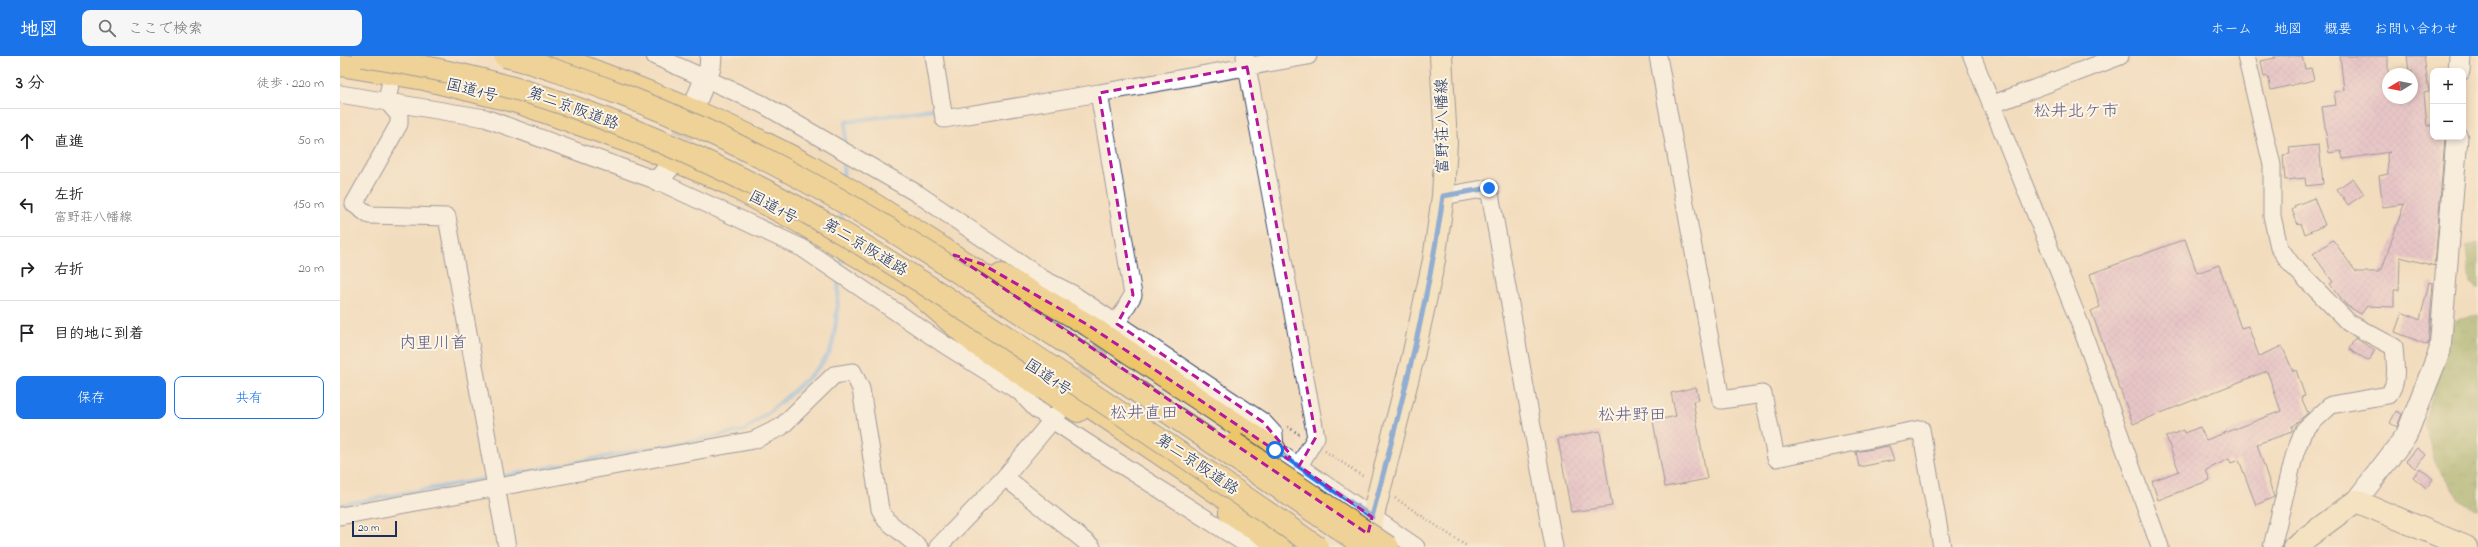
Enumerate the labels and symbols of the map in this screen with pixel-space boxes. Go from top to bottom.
north arrow [2382,68,2418,104]
street label: 国道1号 [443,73,501,109]
street label: 富野荘八幡線 [1430,78,1456,174]
street label: 第二京阪道路 [524,81,622,137]
district label: 松井北ケ市 [2034,99,2119,124]
route end [1480,179,1498,197]
street label: 国道1号 [744,185,802,231]
street label: 第二京阪道路 [818,213,912,283]
district label: 内里川首 [399,331,467,356]
street label: 国道1号 [1019,353,1077,403]
district label: 松井直田 [1110,401,1178,426]
district label: 松井野田 [1598,403,1666,428]
street label: 第二京阪道路 [1150,428,1244,502]
route start [1266,441,1284,459]
scale bar [352,519,397,538]

